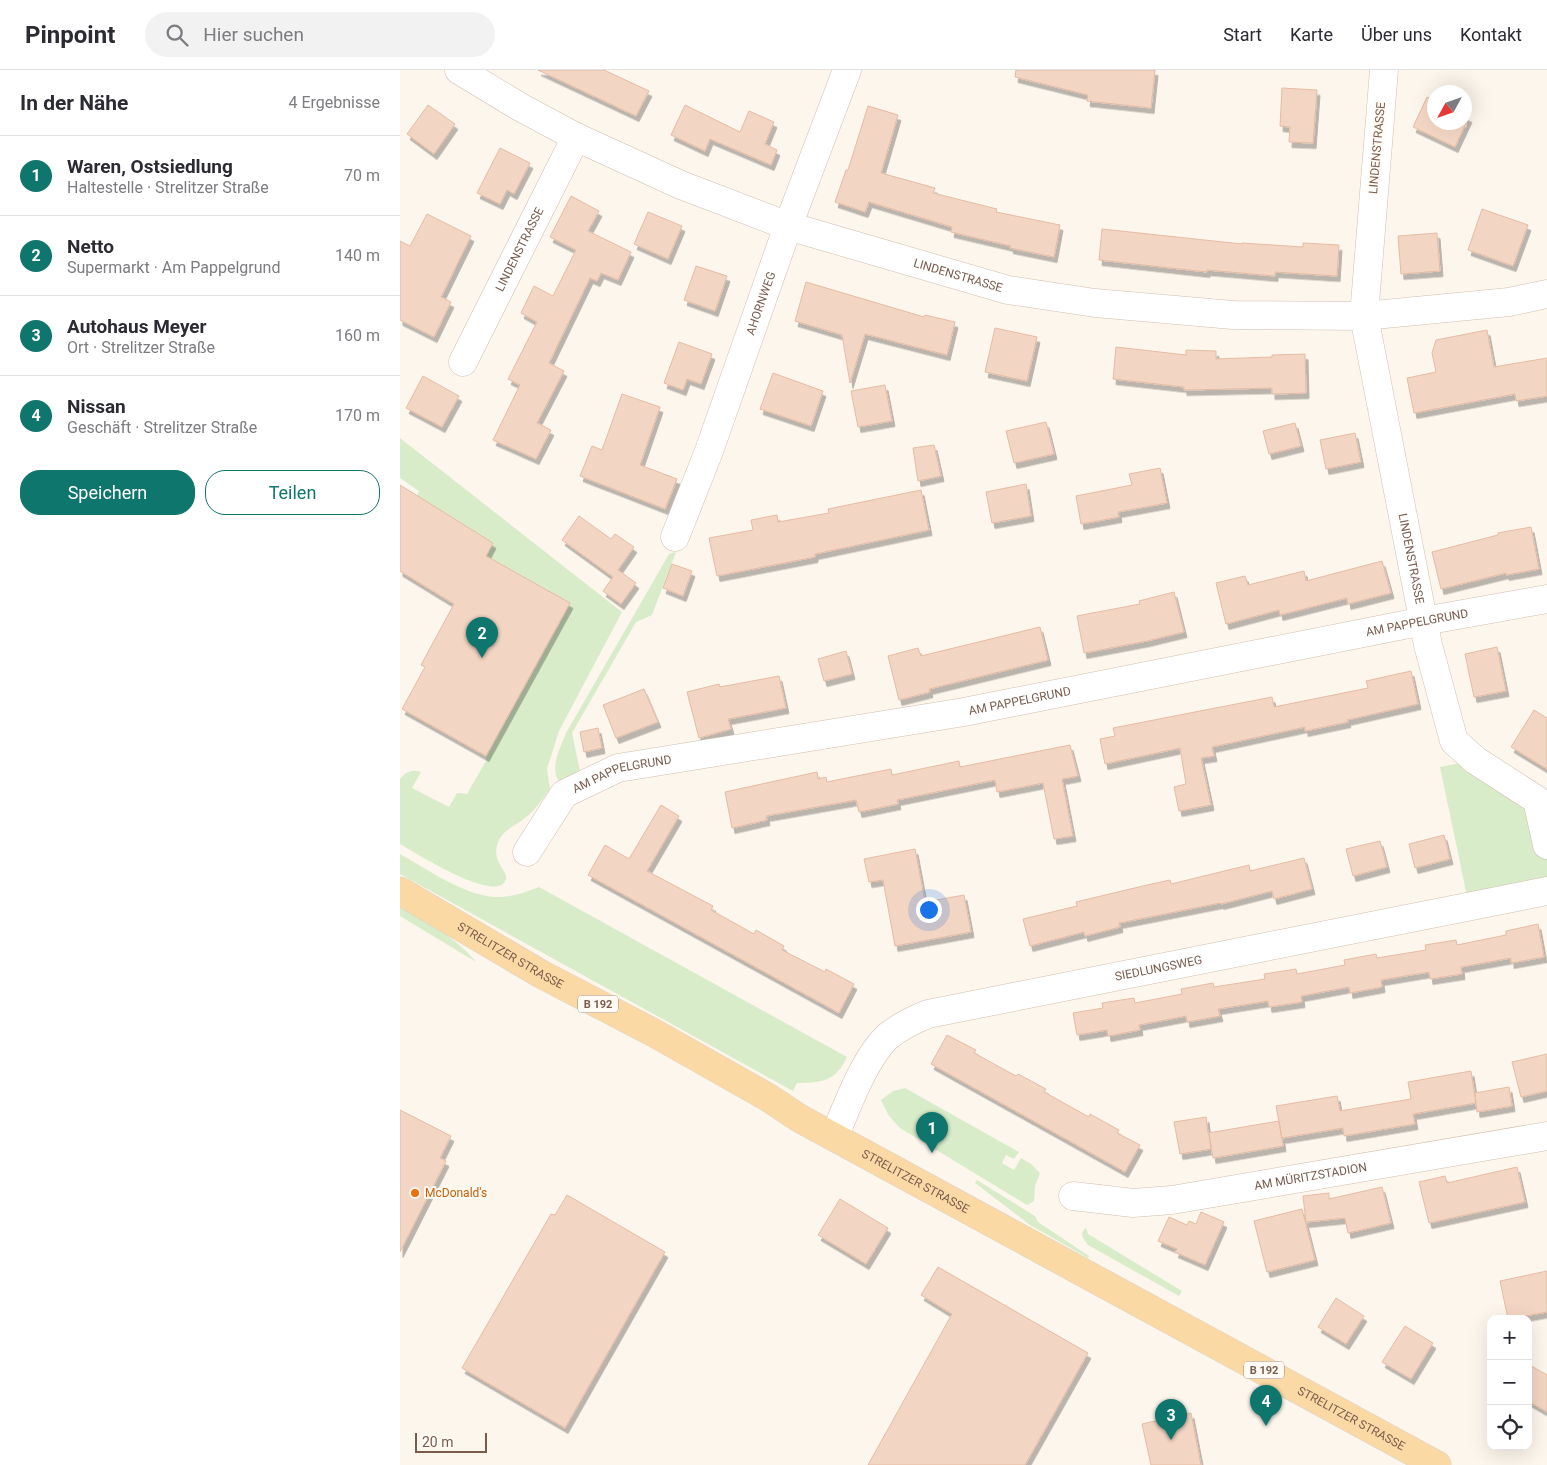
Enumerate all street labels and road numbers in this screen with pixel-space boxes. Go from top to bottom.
street label: LINDENSTRASSE [1366,101,1388,194]
street label: LINDENSTRASSE [493,205,547,294]
street label: LINDENSTRASSE [912,256,1004,295]
street label: AHORNWEG [743,270,778,337]
street label: LINDENSTRASSE [1396,512,1427,605]
street label: AM PAPPELGRUND [1365,606,1469,639]
street label: AM PAPPELGRUND [967,684,1072,718]
street label: AM PAPPELGRUND [570,752,673,796]
street label: STRELITZER STRASSE [455,919,566,992]
street label: SIEDLUNGSWEG [1114,953,1203,984]
road number: B 192 [578,996,618,1012]
street label: STRELITZER STRASSE [859,1147,972,1216]
street label: AM MÜRITZSTADION [1253,1160,1368,1193]
road number: B 192 [1244,1362,1284,1378]
street label: STRELITZER STRASSE [1295,1384,1408,1453]

